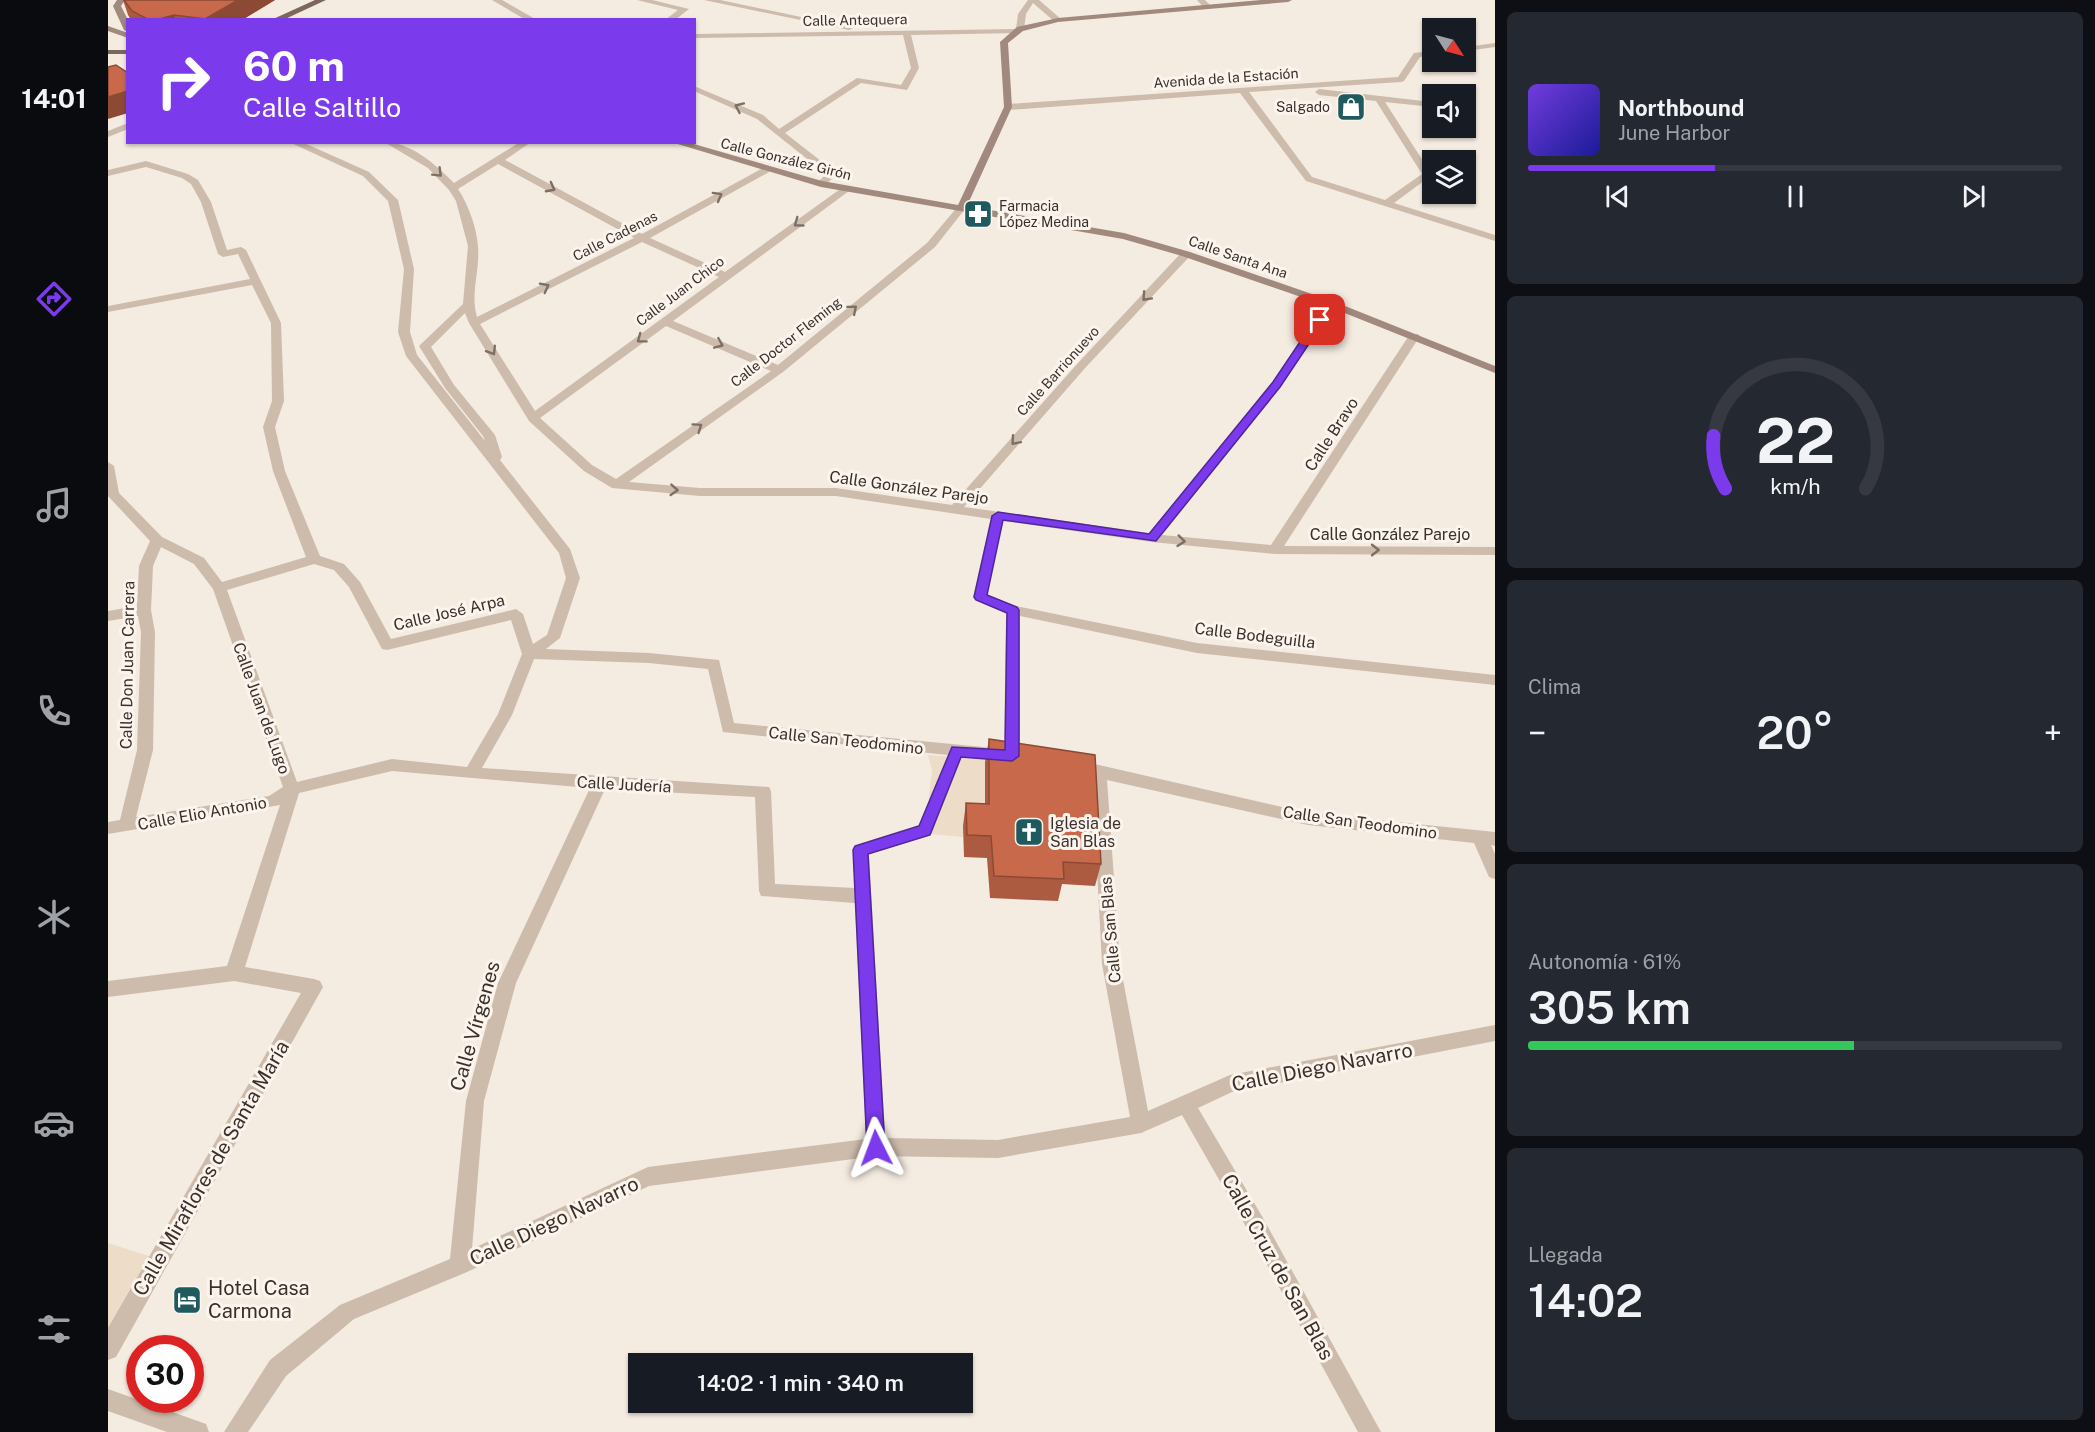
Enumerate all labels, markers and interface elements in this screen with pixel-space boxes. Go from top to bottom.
street label: Calle Antequera [803,11,907,29]
north arrow [1422,18,1476,72]
map controls [1422,18,1476,204]
text: 60 m [243,41,345,90]
icon: right [144,42,222,120]
street label: Avenida de la Estación [1153,65,1299,91]
text: 14:01 [21,82,87,114]
button: sound [1422,84,1476,138]
text: Calle Saltillo [243,91,401,123]
shop icon: Salgado [1335,91,1367,123]
text: Northbound [1618,95,1744,121]
place label: Salgado [1276,99,1330,115]
one-way arrow [734,103,745,115]
text: June Harbor [1618,121,1730,145]
street label: Calle González Girón [719,135,853,183]
button: layers [1422,150,1476,204]
one-way arrow [430,165,441,176]
icon: previous [1601,180,1634,213]
icon: pause [1779,180,1812,213]
icon: next [1957,180,1990,213]
one-way arrow [545,181,555,192]
one-way arrow [712,192,722,203]
pharmacy icon: Farmacia López Medina [962,198,994,230]
place label: Farmacia López Medina [999,198,1089,230]
street label: Calle Cadenas [570,208,660,264]
one-way arrow [794,216,805,227]
street label: Calle Santa Ana [1186,233,1290,281]
street label: Calle Juan Chico [633,253,727,329]
icon: directions [33,278,75,320]
one-way arrow [539,283,549,294]
one-way arrow [1142,290,1153,300]
street label: Calle Doctor Fleming [727,294,845,390]
pin [1294,294,1345,345]
icon: arrive [1303,303,1336,336]
one-way arrow [846,305,857,316]
street label: Calle Barrionuevo [1014,323,1102,419]
one-way arrow [637,332,648,343]
one-way arrow [713,337,724,349]
one-way arrow [485,344,496,355]
street label: Calle Bravo [1301,394,1362,475]
text: 22 [1755,404,1835,477]
one-way arrow [692,423,703,434]
one-way arrow [1011,434,1022,445]
street label: Calle González Parejo [828,467,990,508]
text: km/h [1770,474,1820,499]
one-way arrow [670,483,679,496]
icon: music [33,484,75,526]
street label: Calle González Parejo [1310,525,1470,544]
one-way arrow [1176,534,1185,547]
one-way arrow [1371,544,1380,556]
street label: Calle Don Juan Carrera [117,581,138,749]
street label: Calle José Arpa [392,590,507,635]
street label: Calle Bodeguilla [1194,619,1316,652]
street label: Calle Juan de Lugo [229,640,294,777]
text: Clima [1528,675,1581,699]
icon: phone [33,690,75,732]
text: 20° [1756,706,1834,759]
text: − [1528,714,1546,752]
text: + [2044,714,2062,752]
street label: Calle San Teodomino [768,723,924,758]
street label: Calle Judería [576,773,672,796]
street label: Calle Elio Antonio [136,793,268,834]
street label: Calle San Teodomino [1282,802,1438,843]
place label: Iglesia de San Blas [1050,814,1121,851]
church icon: Iglesia de San Blas [1013,816,1045,848]
street label: Calle San Blas [1096,876,1125,984]
icon: climate [33,896,75,938]
text: Autonomía · 61% [1528,950,1681,974]
street label: Calle Vírgenes [445,958,505,1094]
text: 305 km [1528,981,1691,1034]
street label: Calle Miraflores de Santa María [128,1036,294,1300]
street label: Calle Diego Navarro [1230,1038,1414,1096]
icon: car [33,1102,75,1144]
position arrow [844,1116,908,1180]
street label: Calle Cruz de San Blas [1217,1170,1339,1364]
street label: Calle Diego Navarro [466,1171,642,1271]
text: Llegada [1528,1243,1603,1267]
text: 14:02 [1528,1274,1643,1327]
place label: Hotel Casa Carmona [208,1276,310,1323]
hotel icon: Hotel Casa Carmona [171,1284,203,1316]
icon: filters [33,1308,75,1350]
speed limit sign: 30 [126,1335,204,1413]
text: 14:02 · 1 min · 340 m [697,1370,904,1396]

